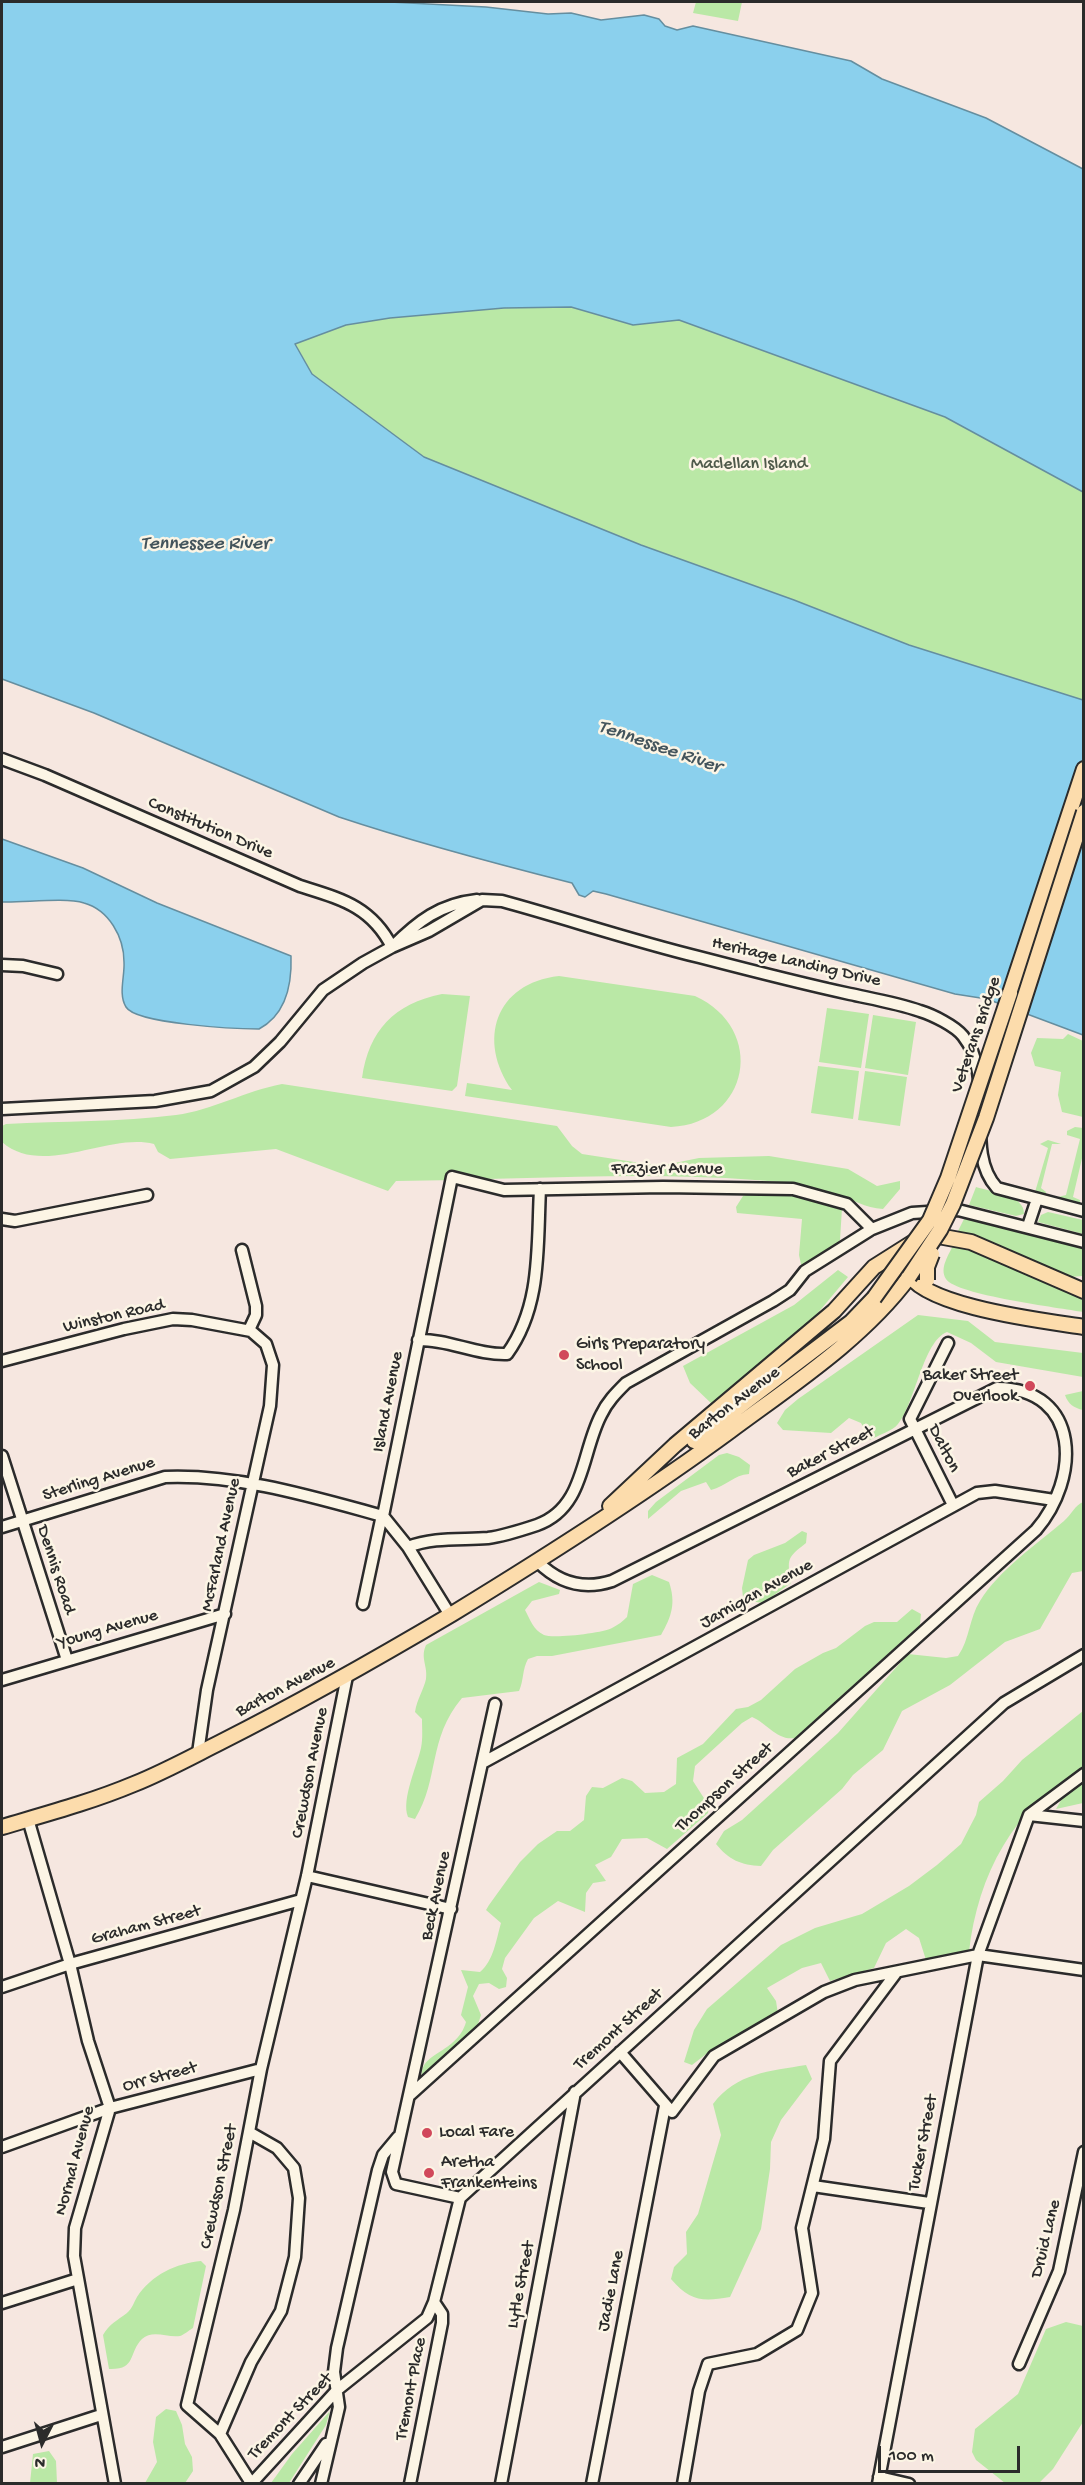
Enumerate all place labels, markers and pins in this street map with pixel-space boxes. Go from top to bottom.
place label: Girls Preparatory School [576,1334,705,1376]
marker: Girls Preparatory School [557,1348,571,1362]
place label: Baker Street Overlook [923,1365,1018,1408]
marker: Baker Street Overlook [1023,1379,1037,1393]
place label: Local Fare [439,2122,514,2144]
marker: Local Fare [420,2126,434,2140]
place label: Aretha Frankenteins [441,2152,537,2194]
marker: Aretha Frankenteins [422,2166,436,2180]

